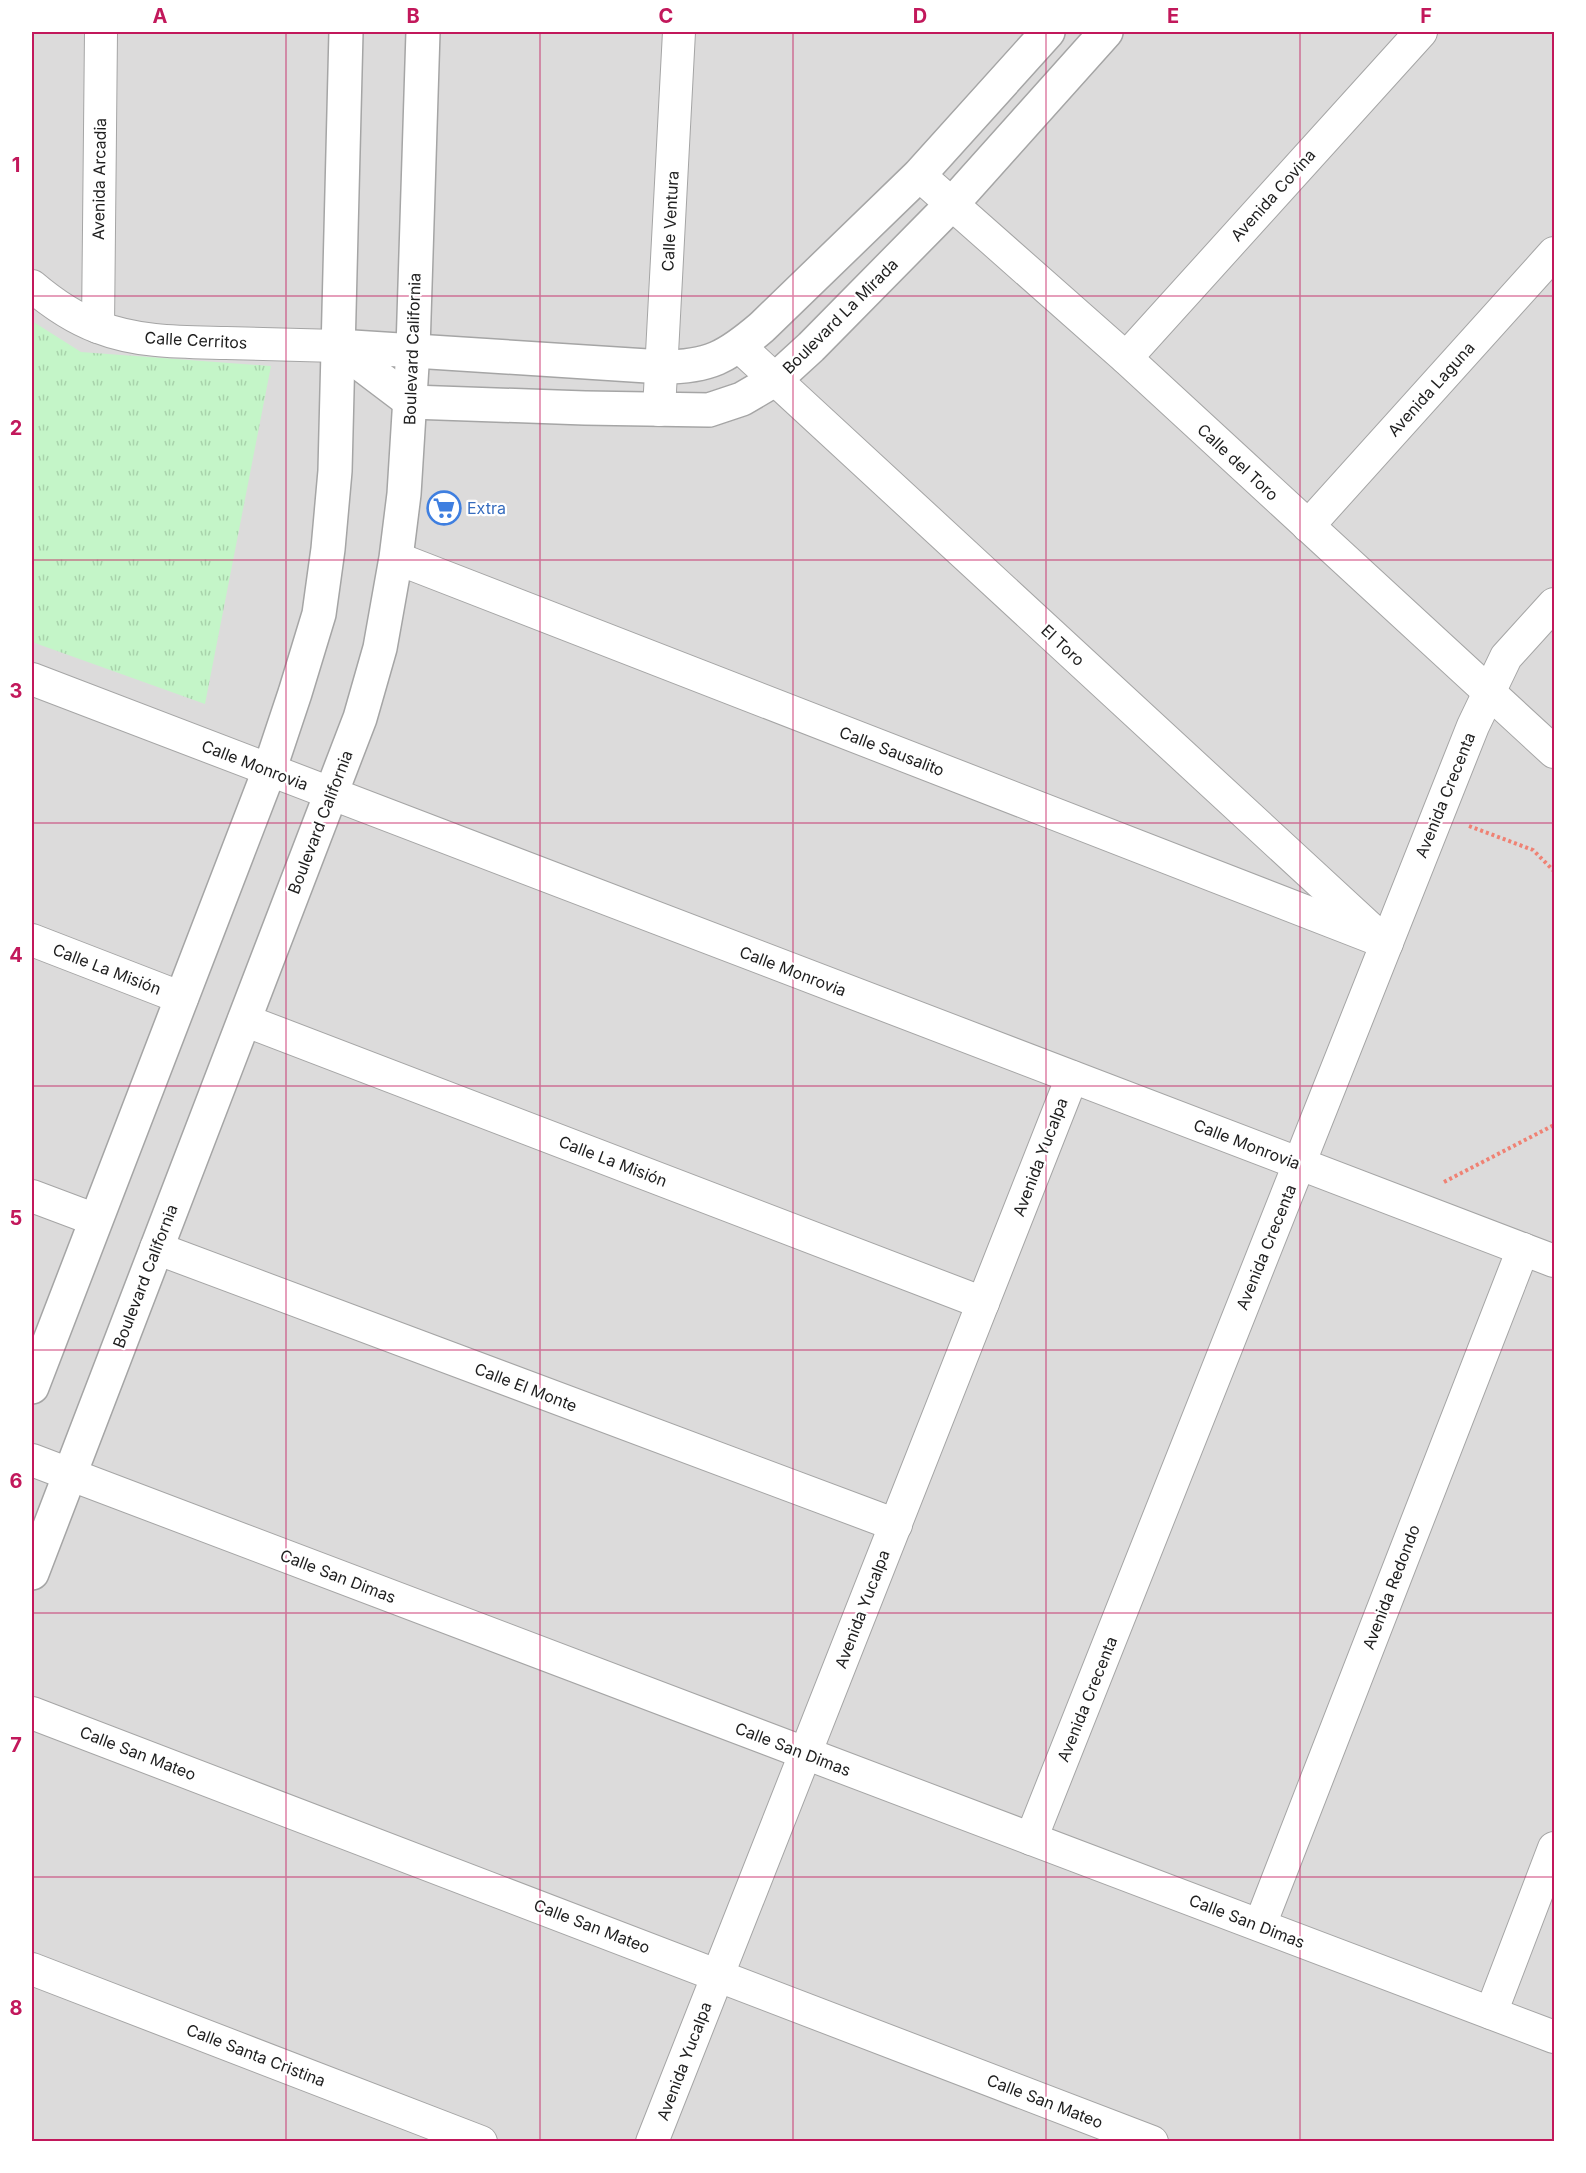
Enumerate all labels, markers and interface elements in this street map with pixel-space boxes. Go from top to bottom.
text: A [153,4,168,28]
text: B [406,4,420,28]
text: C [659,4,673,28]
text: D [913,4,927,28]
text: E [1167,4,1179,28]
text: F [1420,4,1432,28]
street label: Avenida Arcadia [88,118,110,240]
street label: Avenida Covina [1226,145,1320,245]
text: 1 [12,153,20,177]
street label: Calle Ventura [657,170,683,272]
street label: Boulevard La Mirada [778,254,902,378]
street label: Boulevard California [399,272,425,426]
street label: Calle Cerritos [144,327,248,353]
street label: Avenida Laguna [1383,338,1479,440]
text: 2 [10,416,22,440]
street label: Calle del Toro [1193,419,1283,505]
supermarket icon: Extra [426,490,462,526]
place label: Extra [467,498,506,518]
street label: El Toro [1037,620,1089,670]
text: 3 [10,679,22,703]
street label: Calle Sausalito [837,722,947,780]
street label: Avenida Crecenta [1411,729,1479,861]
street label: Calle Monrovia [199,735,311,795]
street label: Boulevard California [283,747,357,897]
street label: Calle La Misión [50,939,164,999]
street label: Calle Monrovia [737,941,849,1001]
text: 4 [9,943,23,967]
street label: Avenida Yucalpa [1008,1095,1072,1219]
street label: Calle Monrovia [1191,1114,1303,1174]
street label: Calle La Misión [556,1131,670,1191]
street label: Avenida Crecenta [1232,1181,1300,1313]
street label: Boulevard California [108,1201,182,1351]
text: 5 [10,1206,22,1230]
street label: Calle El Monte [472,1358,580,1416]
text: 6 [10,1469,23,1493]
street label: Avenida Redondo [1358,1522,1424,1652]
street label: Calle San Dimas [277,1545,399,1607]
street label: Avenida Yucalpa [830,1547,894,1671]
street label: Avenida Crecenta [1053,1633,1121,1765]
street label: Calle San Dimas [732,1718,854,1780]
street label: Calle San Mateo [77,1722,199,1784]
text: 7 [10,1733,22,1757]
street label: Calle San Dimas [1186,1890,1308,1952]
street label: Calle San Mateo [531,1895,653,1957]
text: 8 [9,1996,23,2020]
street label: Avenida Yucalpa [652,1999,716,2123]
street label: Calle Santa Cristina [184,2019,328,2091]
street label: Calle San Mateo [984,2070,1106,2132]

